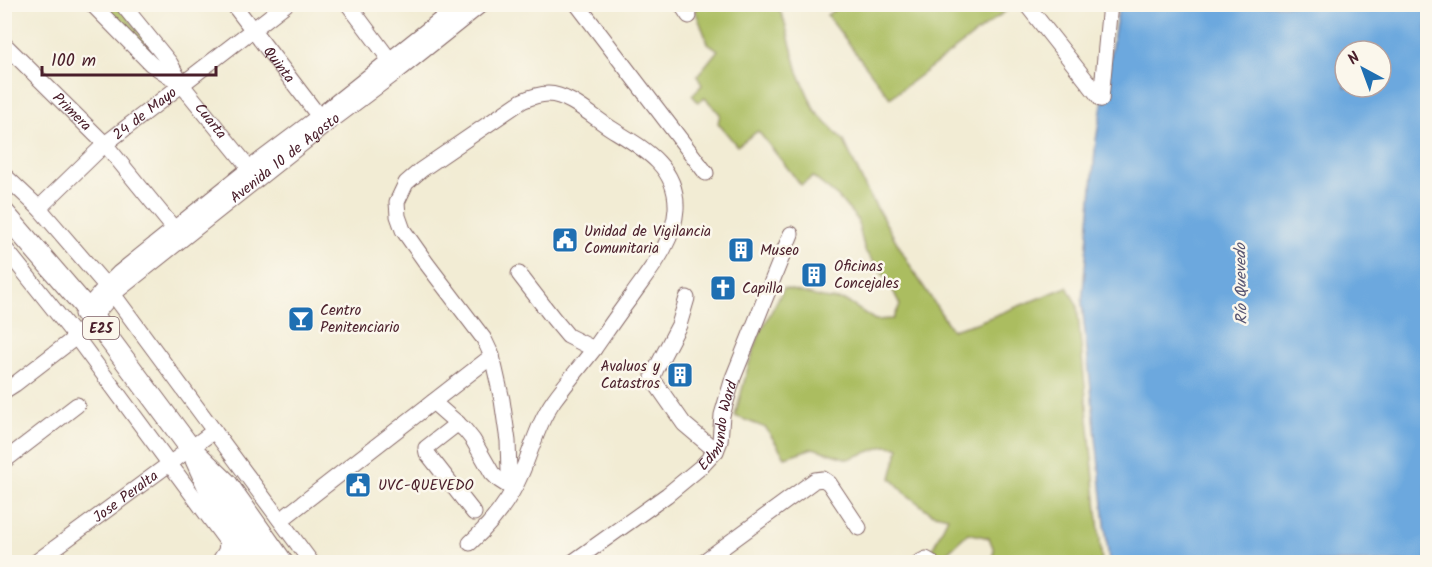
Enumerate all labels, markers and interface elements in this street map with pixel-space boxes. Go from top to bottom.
scale bar [42,39,216,77]
north arrow [1333,39,1393,99]
street label: Quinta [256,41,300,89]
text: N [1342,46,1366,72]
text: 100 m [51,47,96,76]
street label: 24 de Mayo [108,81,183,147]
street label: Primera [46,87,97,137]
street label: Cuarta [188,98,232,145]
street label: Avenida 10 de Agosto [225,107,346,210]
place label: Unidad de Vigilancia Comunitaria [584,220,711,261]
public building icon: Unidad de Vigilancia Comunitaria [550,225,580,255]
building icon: Museo [726,235,756,265]
place label: Museo [760,239,799,263]
water label: Río Quevedo [1228,241,1255,325]
place label: Oficinas Concejales [834,255,899,296]
building icon: Oficinas Concejales [799,260,829,290]
church icon: Capilla [708,273,738,303]
place label: Capilla [742,277,783,301]
place label: Centro Penitenciario [320,299,400,340]
bar icon: Centro Penitenciario [286,304,316,334]
road number: E25 [83,317,119,339]
place label: Avaluos y Catastros [600,355,661,396]
building icon: Avaluos y Catastros [665,360,695,390]
street label: Edmundo Ward [692,378,745,477]
street label: Jose Peralta [88,465,164,529]
public building icon: UVC-QUEVEDO [343,470,373,500]
place label: UVC-QUEVEDO [378,474,474,498]

